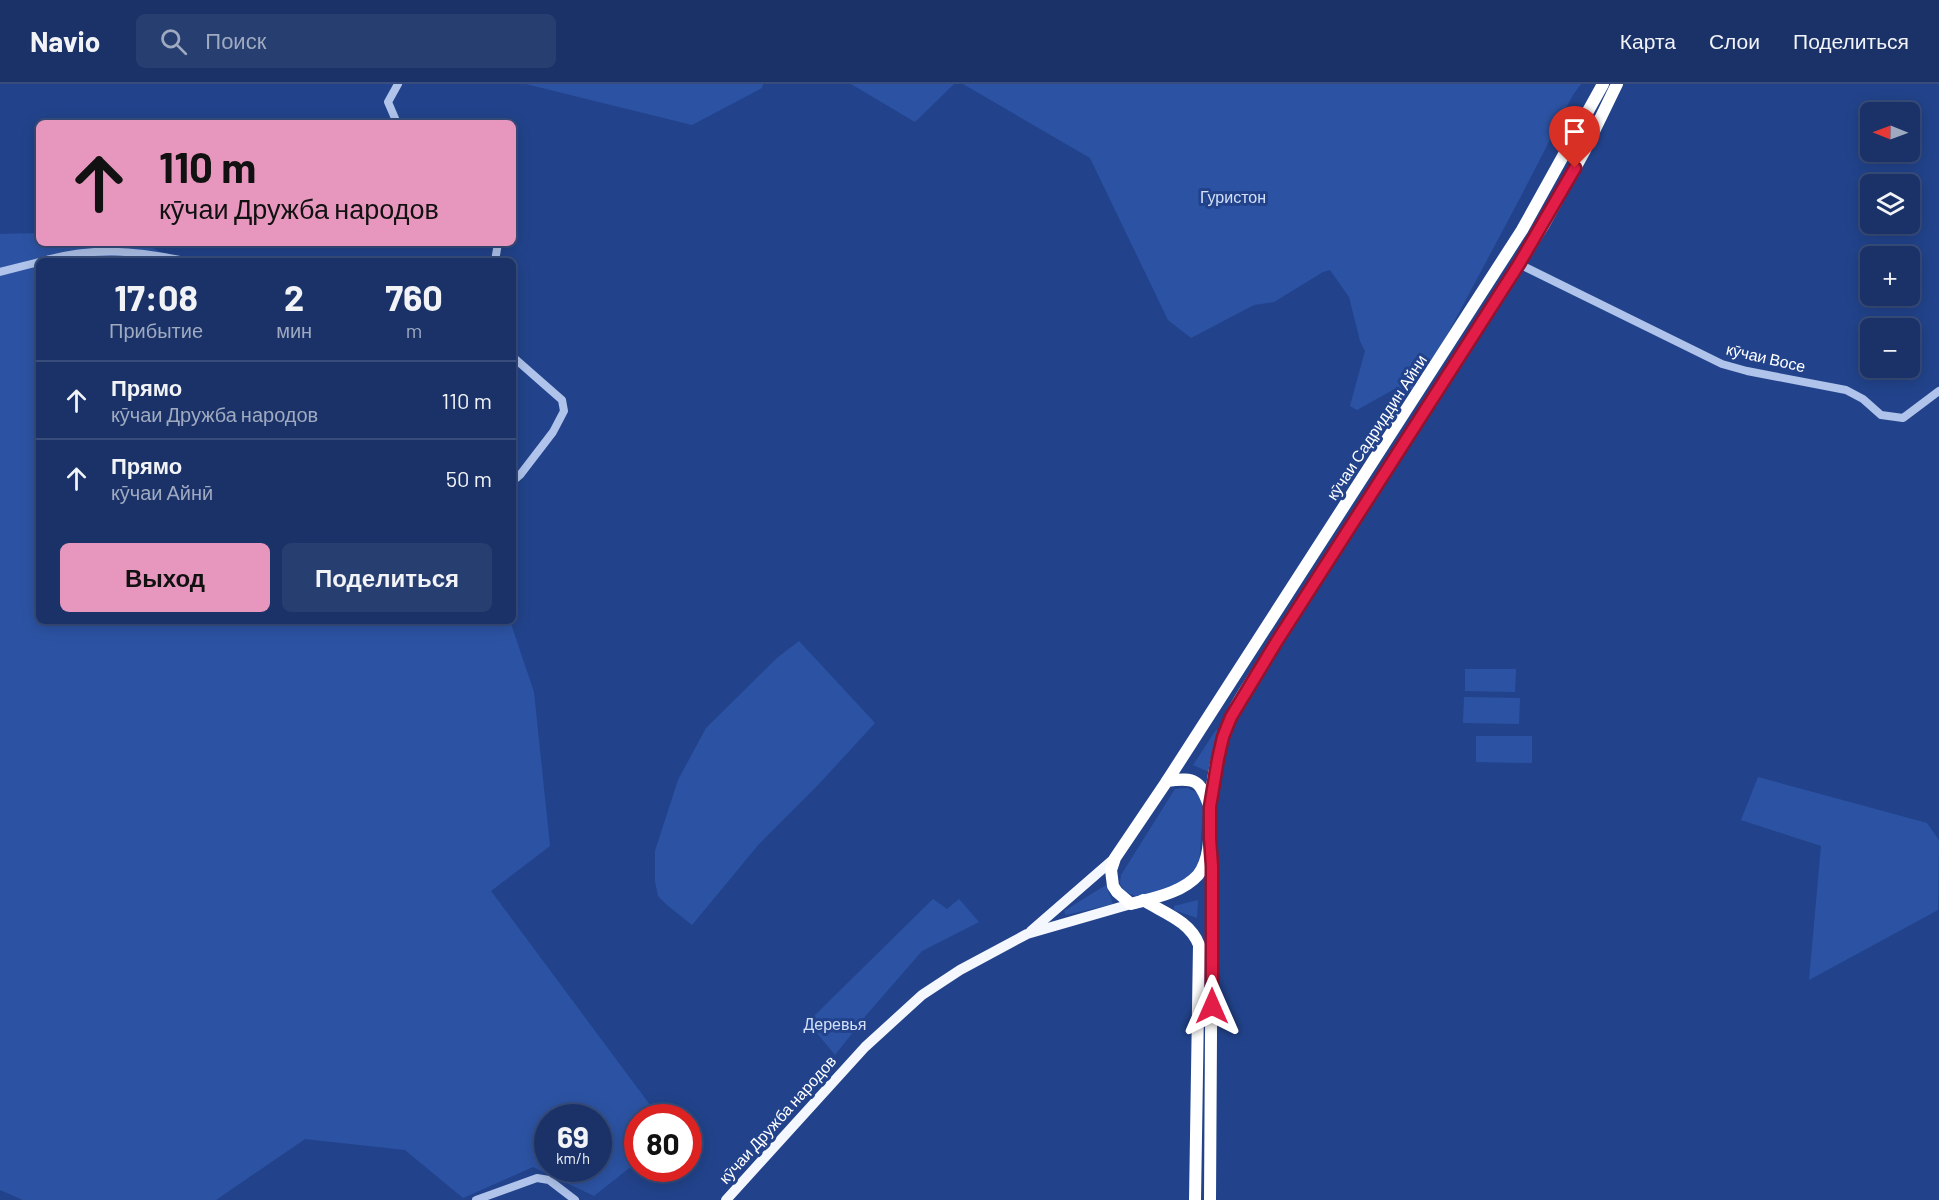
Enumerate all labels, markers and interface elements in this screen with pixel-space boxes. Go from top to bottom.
search box [136,14,556,68]
text: Navio [30,24,100,58]
icon: search [157,25,190,58]
text: Поиск [205,27,266,53]
text: Карта [1620,28,1676,53]
text: Слои [1709,28,1760,53]
text: Поделиться [1793,28,1909,53]
north arrow [1860,102,1920,162]
map controls [1860,102,1920,378]
pin [1549,106,1600,168]
icon: arrive [1558,115,1591,148]
text: 110 m [159,141,256,191]
icon: ahead [60,144,138,222]
button: layers [1860,174,1920,234]
park label: Гуристон [1200,187,1266,206]
text: кӯчаи Дружба народов [159,192,439,224]
button: + [1860,246,1920,306]
text: 17:08 [114,275,198,318]
text: 2 [284,275,304,318]
text: 760 [385,275,443,318]
text: Прибытие [109,318,203,342]
text: мин [276,318,312,342]
text: m [406,318,422,342]
button: − [1860,318,1920,378]
street label: кӯчаи Восе [1724,339,1808,375]
street label: кӯчаи Садриддин Айни [1322,351,1430,503]
text: Прямо [111,374,182,400]
icon: ahead [60,384,93,417]
text: 110 m [442,387,492,413]
text: кӯчаи Дружба народов [111,402,318,426]
text: Прямо [111,452,182,478]
icon: ahead [60,462,93,495]
text: 50 m [446,465,492,491]
text: кӯчаи Айнӣ [111,480,213,504]
button: Выход [60,543,270,612]
button: Поделиться [282,543,492,612]
position arrow [1180,974,1244,1038]
park label: Деревья [803,1014,867,1033]
street label: кӯчаи Дружба народов [714,1051,840,1187]
speed limit sign: 80 [624,1104,702,1182]
text: 69 [557,1118,589,1154]
text: km/h [556,1149,590,1167]

